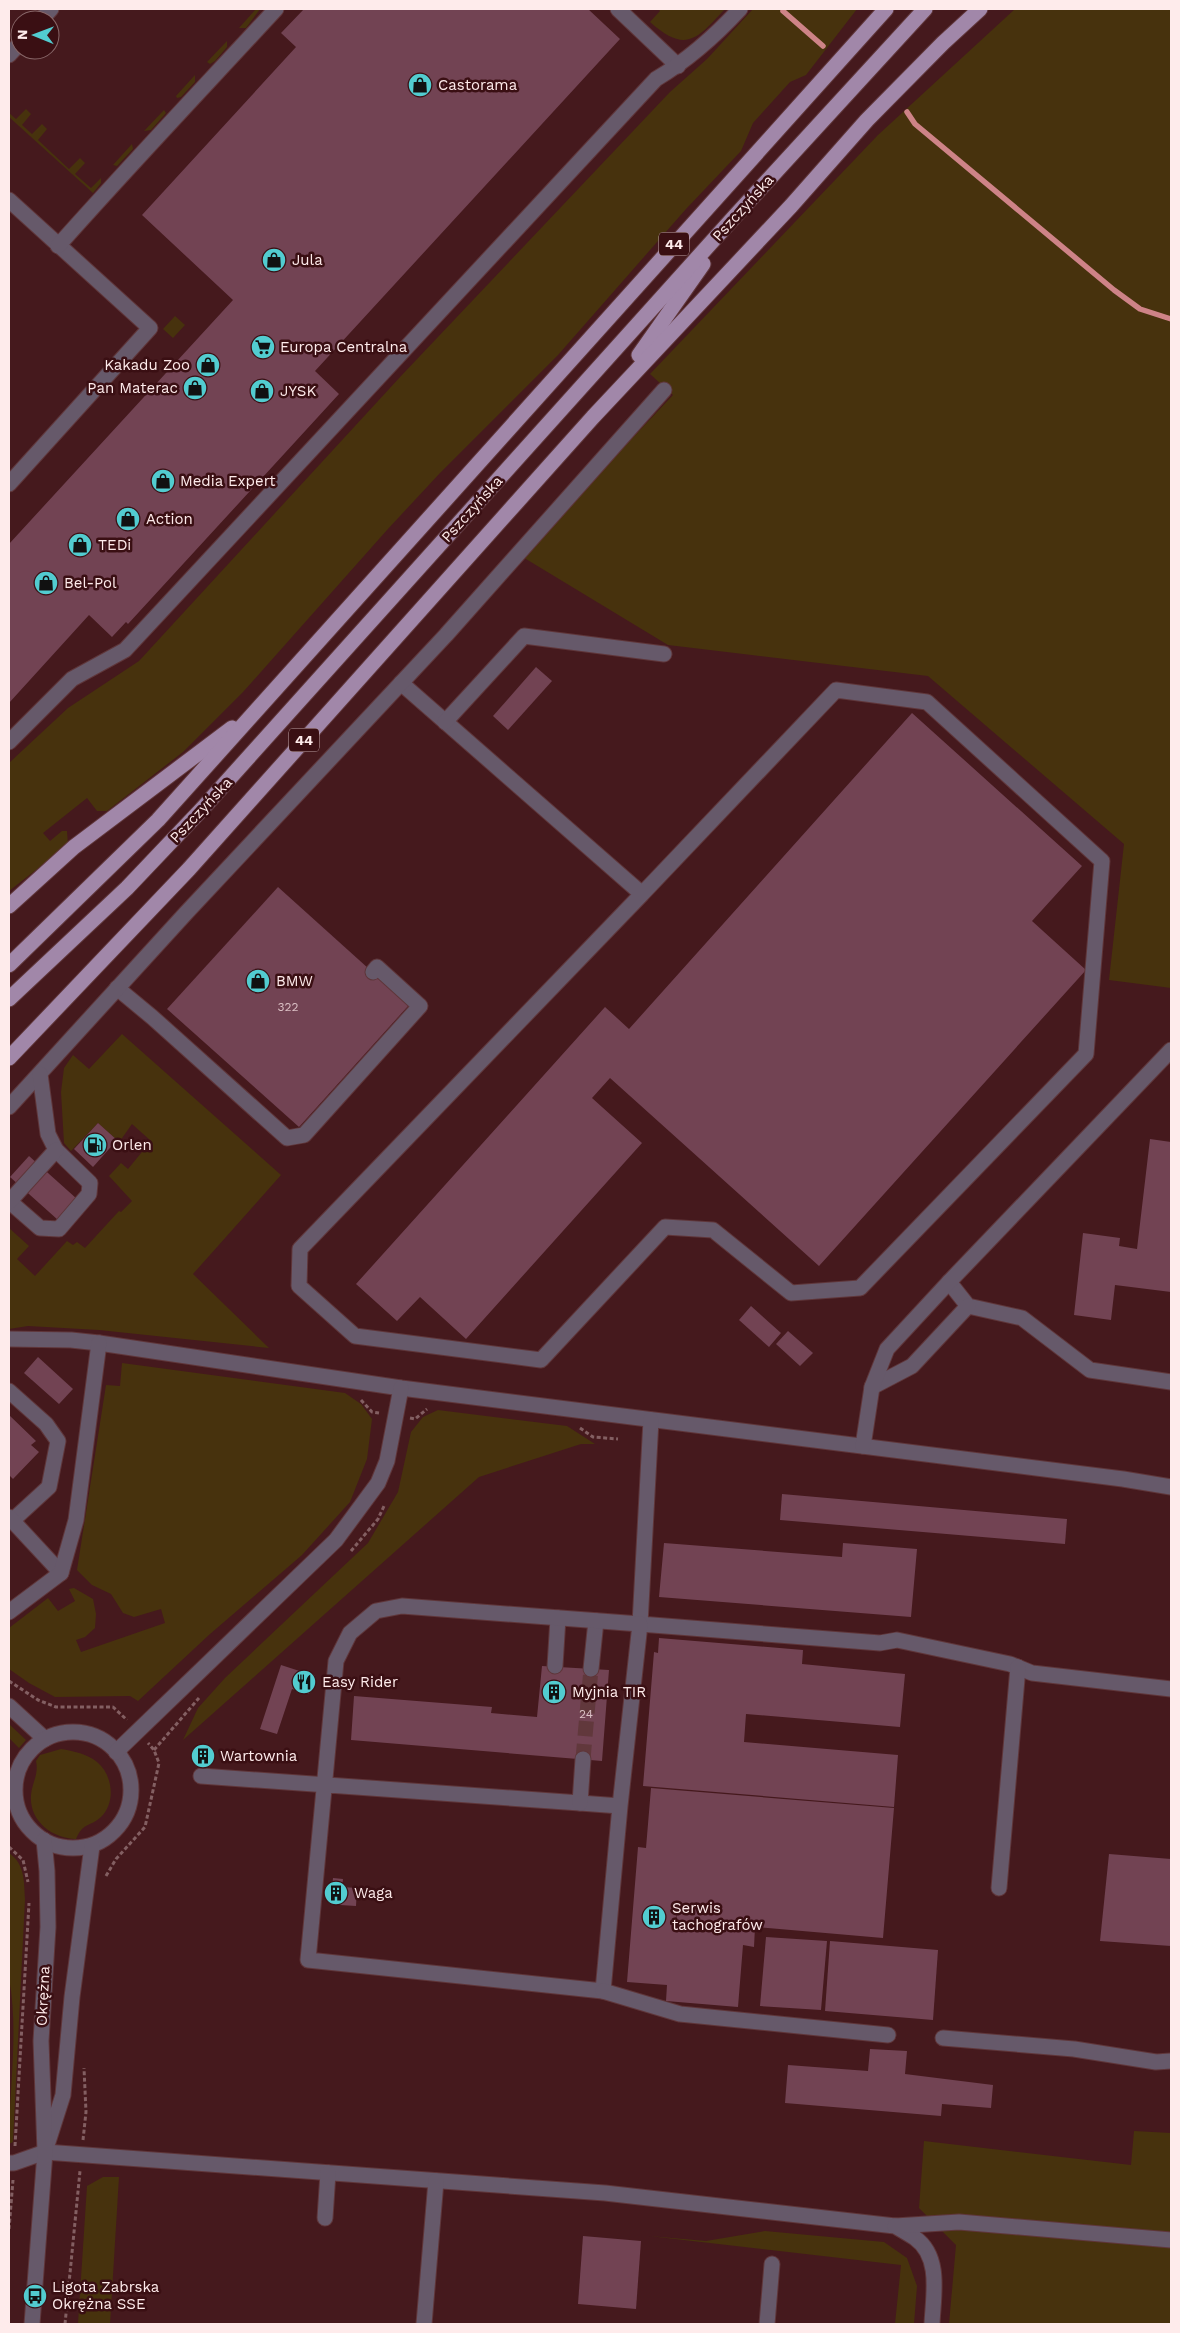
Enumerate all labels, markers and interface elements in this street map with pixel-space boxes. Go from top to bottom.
north arrow [10,10,60,60]
text: N [14,29,30,40]
shop icon: Castorama [407,72,433,98]
place label: Castorama [438,76,518,94]
street label: Pszczyńska [708,171,778,245]
road number: 44 [659,232,689,255]
shop icon: Jula [261,247,287,273]
place label: Jula [292,251,323,269]
supermarket icon: Europa Centralna [250,334,276,360]
place label: Europa Centralna [280,338,408,356]
shop icon: Kakadu Zoo [195,352,221,378]
place label: Kakadu Zoo [104,356,190,374]
shop icon: Pan Materac [182,375,208,401]
shop icon: JYSK [249,378,275,404]
place label: Pan Materac [87,379,178,397]
place label: JYSK [280,382,316,400]
shop icon: Media Expert [150,468,176,494]
place label: Media Expert [180,472,276,490]
street label: Pszczyńska [437,472,507,546]
shop icon: Action [115,506,141,532]
place label: Action [146,510,193,528]
shop icon: TEDi [67,532,93,558]
place label: TEDi [98,536,131,554]
shop icon: Bel-Pol [33,570,59,596]
place label: Bel-Pol [64,574,117,592]
road number: 44 [289,728,319,752]
street label: Pszczyńska [166,773,236,847]
shop icon: BMW [245,968,271,994]
place label: BMW [276,972,313,990]
house number: 322 [278,1000,299,1014]
fuel station icon: Orlen [82,1132,108,1158]
place label: Orlen [112,1136,152,1154]
restaurant icon: Easy Rider [291,1669,317,1695]
place label: Easy Rider [322,1673,398,1691]
building icon: Myjnia TIR [541,1679,567,1705]
place label: Myjnia TIR [572,1683,646,1701]
house number: 24 [579,1707,593,1721]
building icon: Wartownia [190,1743,216,1769]
place label: Wartownia [220,1747,298,1765]
building icon: Waga [323,1880,349,1906]
place label: Waga [354,1884,393,1902]
place label: Serwis tachografów [672,1899,763,1934]
building icon: Serwis tachografów [641,1904,667,1930]
street label: Okrężna [32,1965,54,2026]
place label: Ligota Zabrska Okrężna SSE [52,2278,160,2313]
bus stop icon: Ligota Zabrska Okrężna SSE [22,2283,48,2309]

